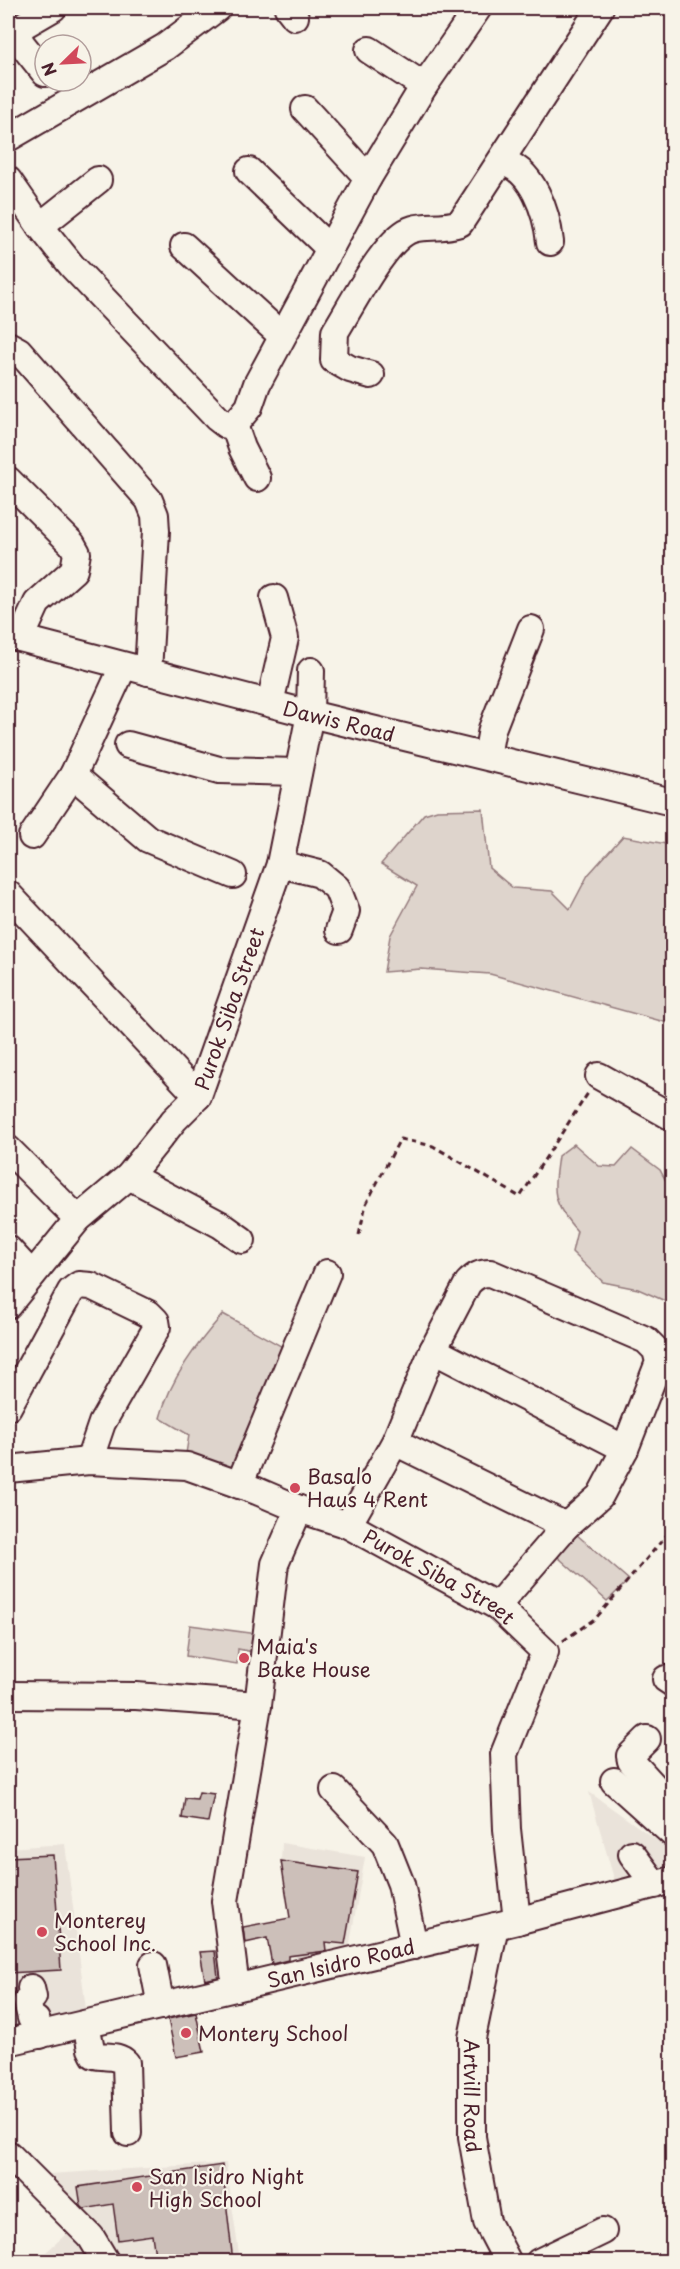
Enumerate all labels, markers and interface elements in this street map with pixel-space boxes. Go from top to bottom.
north arrow [33,33,93,93]
text: N [35,59,62,80]
street label: Dawis Road [280,693,398,749]
street label: Purok Siba Street [186,923,271,1094]
place label: Basalo Haus 4 Rent [307,1461,428,1514]
marker: Basalo Haus 4 Rent [288,1481,302,1495]
street label: Purok Siba Street [358,1521,522,1631]
place label: Maia's Bake House [256,1631,371,1684]
marker: Maia's Bake House [237,1651,251,1665]
place label: Monterey School Inc. [54,1905,156,1958]
marker: Monterey School Inc. [35,1925,49,1939]
street label: San Isidro Road [264,1931,418,1995]
place label: Montery School [198,2018,349,2048]
marker: Montery School [179,2026,193,2040]
street label: Artvill Road [457,2039,489,2155]
place label: San Isidro Night High School [149,2161,304,2214]
marker: San Isidro Night High School [130,2180,144,2194]

